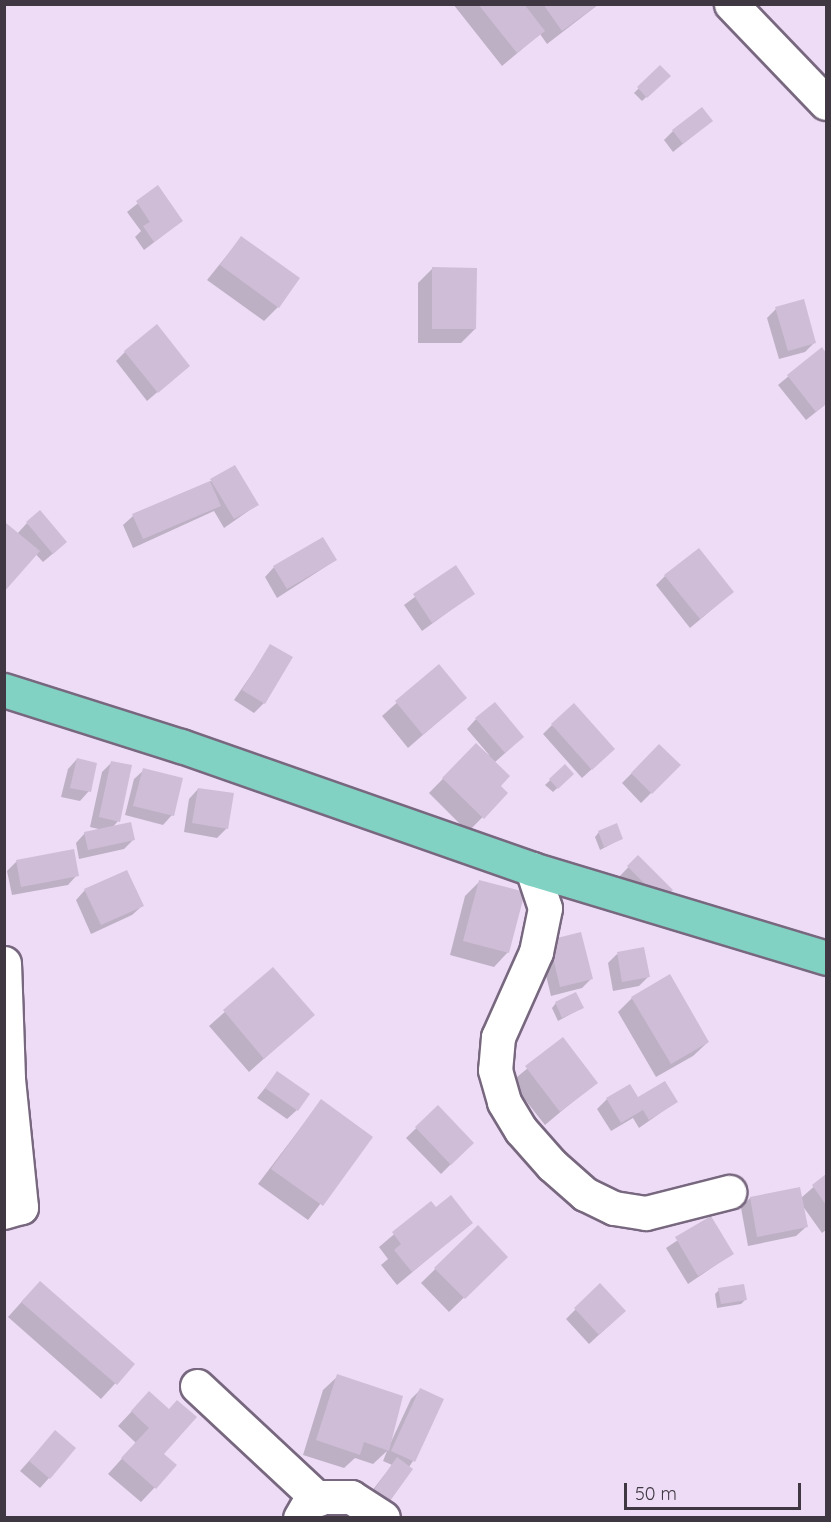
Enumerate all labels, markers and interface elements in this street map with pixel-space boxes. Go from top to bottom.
scale bar [627,1471,804,1509]
text: 50 m [635,1482,677,1505]

